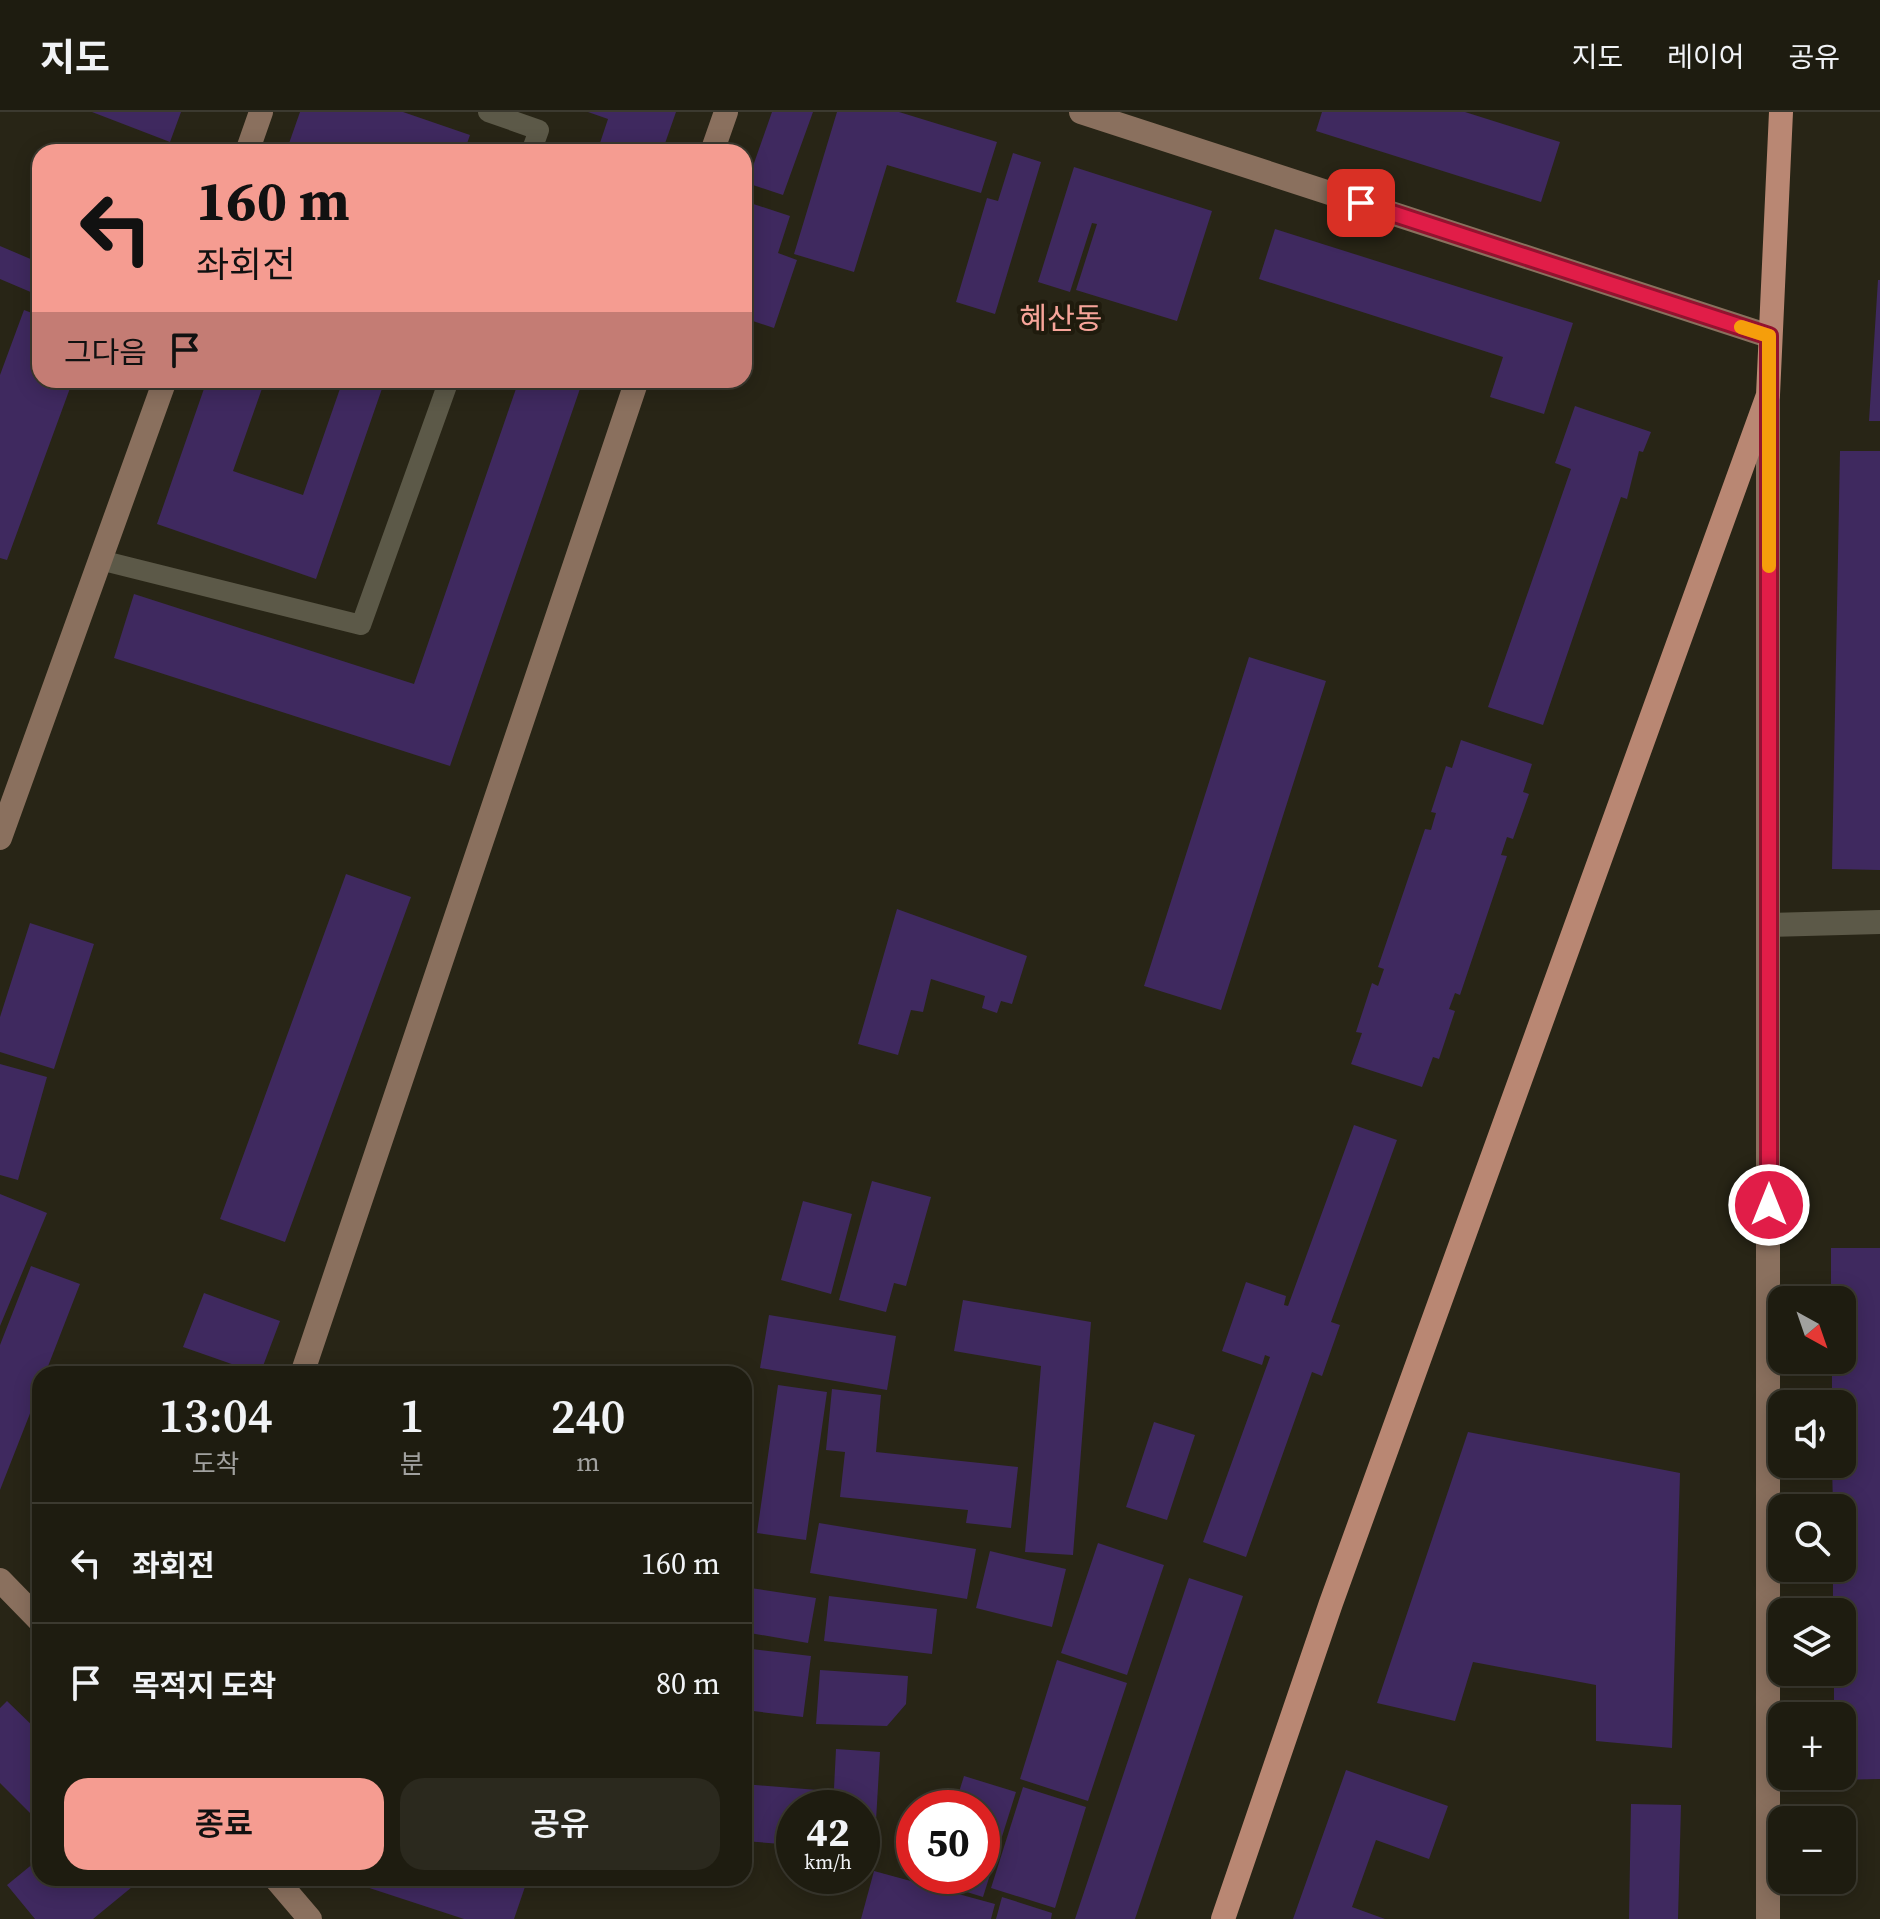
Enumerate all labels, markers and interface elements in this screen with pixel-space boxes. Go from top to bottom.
text: 지도 [40,32,110,84]
text: 지도 [1572,38,1623,76]
text: 레이어 [1667,38,1744,76]
text: 공유 [1788,38,1840,76]
text: 160 m [196,162,350,239]
pin [1327,169,1395,237]
icon: left [64,176,168,280]
icon: arrive [1339,181,1383,225]
text: 좌회전 [196,240,295,289]
district label: 혜산동 [1020,298,1102,339]
icon: arrive [163,328,207,372]
text: 그다음 [64,332,147,373]
position arrow [1727,1163,1811,1247]
north arrow [1768,1286,1856,1374]
map controls [1768,1286,1856,1894]
text: 13:04 [158,1382,273,1448]
text: 1 [399,1382,424,1448]
text: 240 [551,1383,626,1449]
button: sound [1768,1390,1856,1478]
text: m [576,1444,600,1480]
text: 도착 [192,1446,240,1482]
text: 분 [400,1446,424,1482]
button: search [1768,1494,1856,1582]
icon: left [64,1541,108,1585]
text: 160 m [641,1543,720,1584]
text: 좌회전 [132,1545,215,1586]
button: layers [1768,1598,1856,1686]
icon: arrive [64,1661,108,1705]
text: 80 m [656,1663,720,1704]
text: 목적지 도착 [132,1665,276,1706]
button: + [1768,1702,1856,1790]
button: 종료 [64,1778,384,1870]
button: 공유 [400,1778,720,1870]
speed limit sign: 50 [896,1790,1000,1894]
text: 42 [806,1805,850,1859]
button: − [1768,1806,1856,1894]
text: km/h [804,1848,852,1876]

